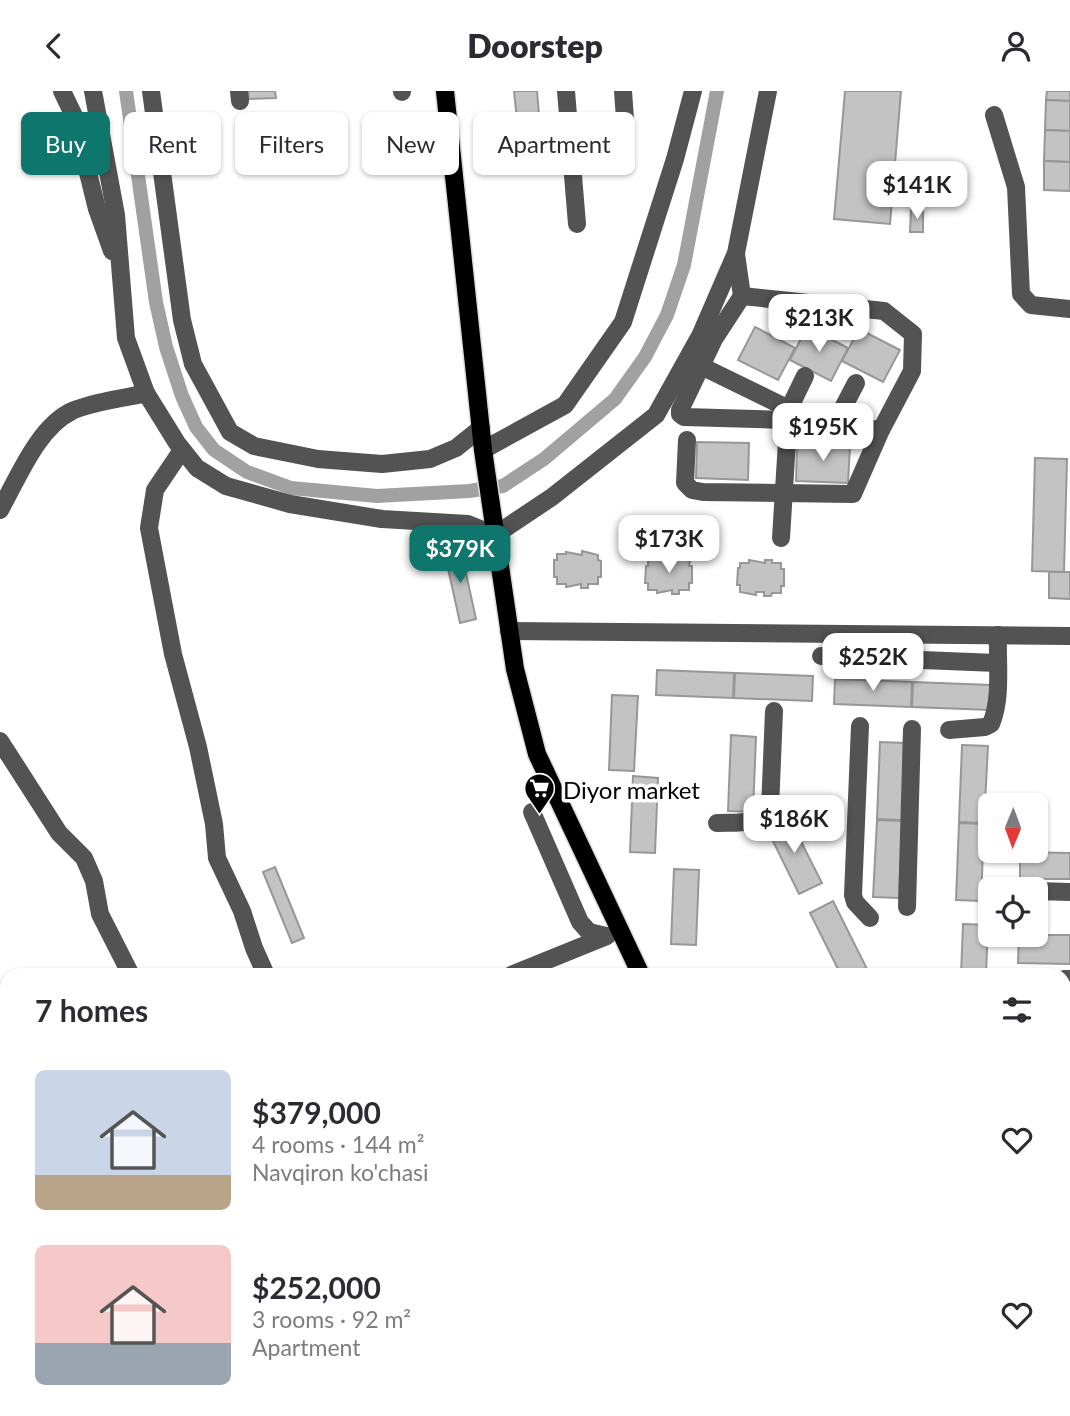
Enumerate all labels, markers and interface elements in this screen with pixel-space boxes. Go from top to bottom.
text: Doorstep [467,26,603,65]
icon: back [35,27,73,65]
icon: person [997,27,1035,65]
chip: Buy [21,112,110,175]
chip: Rent [124,112,221,175]
chip: Filters [235,112,348,175]
chip: New [362,112,459,175]
chip: Apartment [473,112,635,175]
pin: $141K [868,162,966,221]
text: $141K [882,170,952,198]
pin: $213K [770,295,868,354]
text: $213K [784,303,854,331]
pin: $195K [774,403,872,463]
text: $195K [788,412,858,440]
pin: $173K [620,515,718,575]
text: $173K [634,524,704,552]
pin: $379K [411,525,509,585]
text: $379K [425,534,495,562]
pin: $252K [824,633,922,693]
text: $252K [838,642,908,670]
supermarket icon: Diyor market [523,772,557,816]
place label: Diyor market [563,775,700,804]
north arrow [978,793,1048,863]
map controls [978,793,1048,947]
pin: $186K [745,795,843,855]
text: $186K [759,804,829,832]
button: locate [978,877,1048,947]
icon: filters [998,991,1036,1029]
text: 7 homes [35,992,148,1028]
text: $379,000 [252,1094,381,1130]
icon: home [91,1098,175,1182]
icon: heart [998,1121,1036,1159]
text: 4 rooms · 144 m² [252,1130,424,1158]
text: Navqiron ko'chasi [252,1158,429,1186]
text: $252,000 [252,1269,381,1305]
icon: home [91,1273,175,1357]
icon: heart [998,1296,1036,1334]
text: 3 rooms · 92 m² [252,1305,411,1333]
text: Apartment [252,1333,360,1361]

